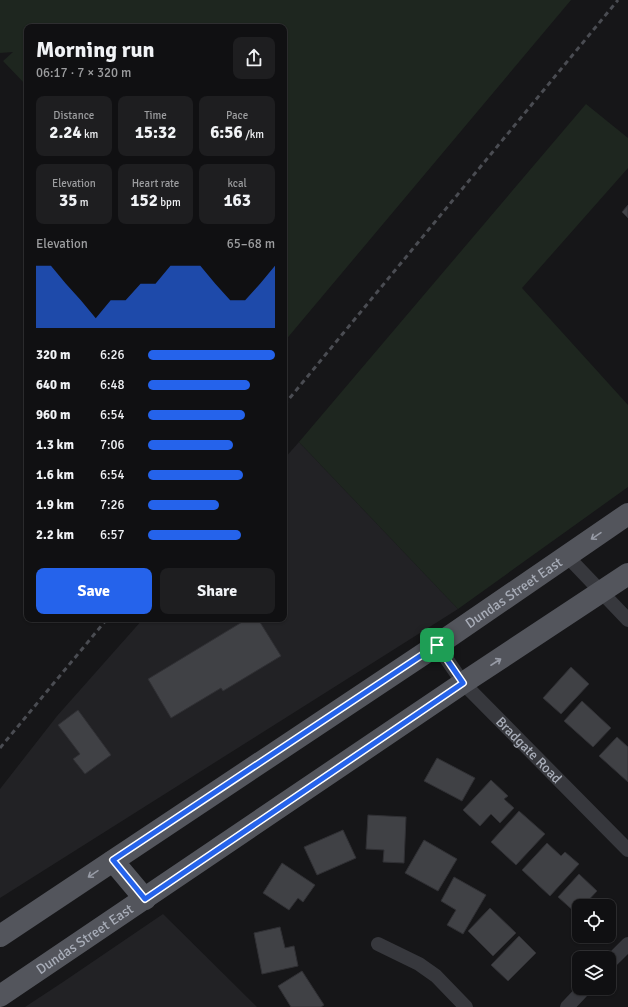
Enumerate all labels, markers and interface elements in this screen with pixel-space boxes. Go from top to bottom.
text: Morning run [36,36,155,63]
button: share [233,37,275,79]
text: 06:17 · 7 × 320 m [36,65,131,81]
text: Distance [53,109,94,122]
text: Time [144,109,167,122]
text: Pace [226,109,248,122]
text: 2.24 [49,122,82,143]
text: 15:32 [135,122,176,143]
text: 6:56 [210,122,243,143]
text: km [82,128,98,141]
text: /km [243,128,264,141]
text: Elevation [52,177,96,190]
text: Heart rate [132,177,179,190]
text: kcal [228,177,247,190]
text: 35 [59,190,77,211]
text: 152 [130,190,158,211]
text: 163 [223,190,251,211]
text: m [77,196,89,209]
text: bpm [158,196,181,209]
text: Elevation [36,236,88,252]
text: 65–68 m [227,236,275,252]
text: 320 m [36,347,70,363]
text: 6:26 [100,347,125,363]
text: 640 m [36,377,70,393]
text: 6:48 [100,377,125,393]
text: 960 m [36,407,70,423]
text: 6:54 [100,407,125,423]
text: 1.3 km [36,437,74,453]
text: 7:06 [100,437,125,453]
text: 1.6 km [36,467,74,483]
text: 6:54 [100,467,125,483]
text: 1.9 km [36,497,74,513]
text: 7:26 [100,497,125,513]
text: 2.2 km [36,527,74,543]
text: 6:57 [100,527,125,543]
one-way arrow [590,532,601,540]
street label: Dundas Street East [462,554,566,632]
button: Save [36,568,152,614]
button: Share [160,568,275,614]
pin [420,628,454,662]
icon: arrive [426,634,448,656]
one-way arrow [490,657,502,665]
street label: Bradgate Road [492,713,565,787]
one-way arrow [87,870,98,878]
map controls [572,899,616,995]
button: locate [572,899,616,943]
street label: Dundas Street East [33,900,137,978]
button: layers [572,951,616,995]

